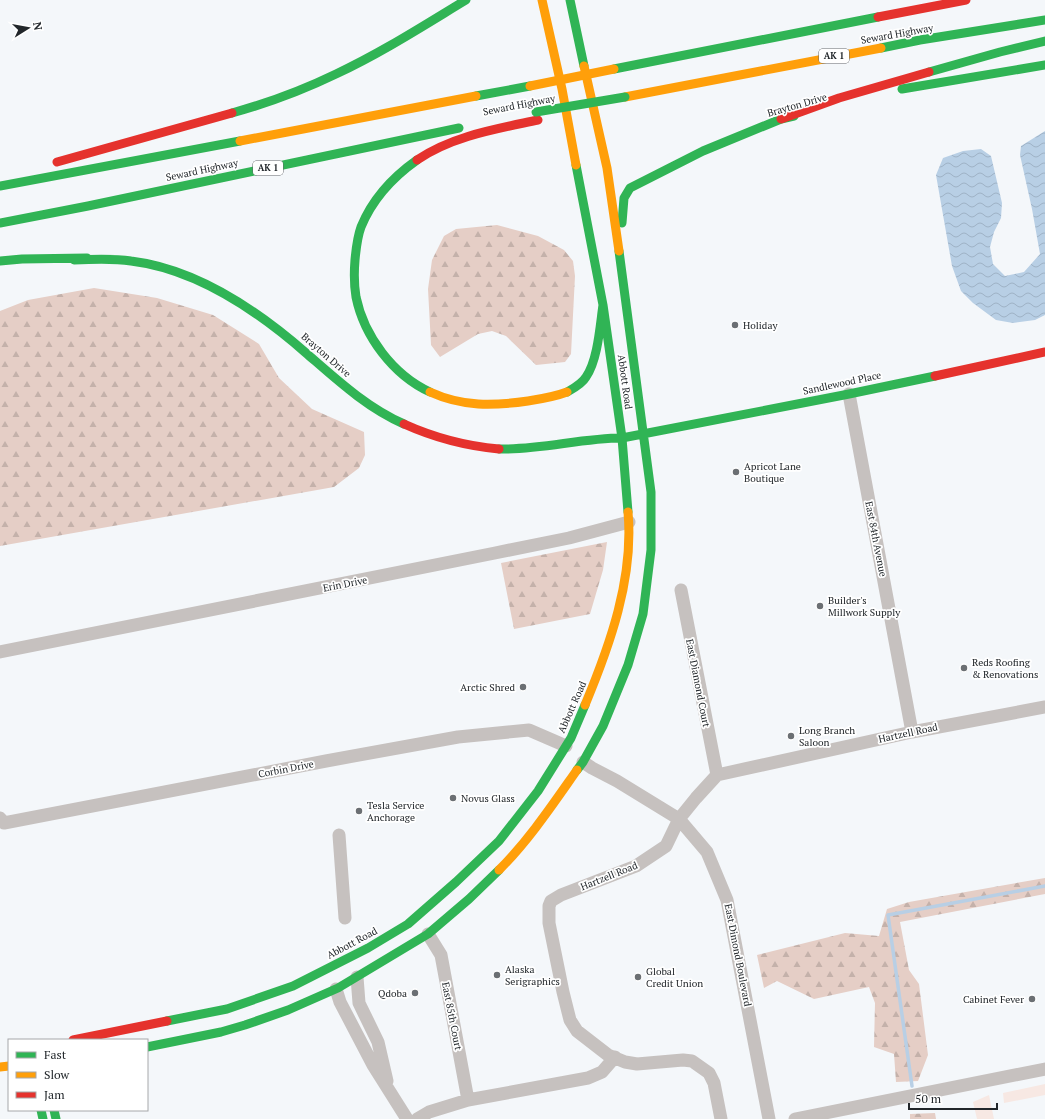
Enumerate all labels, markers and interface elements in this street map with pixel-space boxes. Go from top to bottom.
north arrow [8,8,48,48]
text: N [30,21,46,32]
street label: Seward Highway [860,21,935,47]
road number: AK 1 [819,49,849,63]
street label: Brayton Drive [766,90,828,120]
street label: Seward Highway [482,91,557,118]
street label: Seward Highway [165,156,240,184]
road number: AK 1 [253,161,283,175]
place label: Holiday [743,319,778,332]
marker: Holiday [730,320,740,330]
street label: Brayton Drive [299,330,353,380]
street label: Abbott Road [615,354,635,411]
street label: Sandlewood Place [802,368,882,398]
place label: Apricot Lane Boutique [744,460,801,485]
marker: Apricot Lane Boutique [731,467,741,477]
street label: East 84th Avenue [862,500,890,578]
street label: Erin Drive [322,573,368,595]
place label: Builder's Millwork Supply [828,594,901,619]
marker: Builder's Millwork Supply [815,601,825,611]
street label: East Diamond Court [683,638,713,728]
place label: Reds Roofing & Renovations [972,656,1038,681]
marker: Reds Roofing & Renovations [959,663,969,673]
street label: Abbott Road [555,679,589,735]
place label: Arctic Shred [460,681,515,694]
marker: Arctic Shred [518,682,528,692]
street label: Hartzell Road [877,720,939,746]
place label: Long Branch Saloon [799,724,855,749]
marker: Long Branch Saloon [786,731,796,741]
street label: Corbin Drive [257,757,315,781]
place label: Novus Glass [461,792,515,805]
marker: Novus Glass [448,793,458,803]
place label: Tesla Service Anchorage [367,799,424,824]
marker: Tesla Service Anchorage [354,806,364,816]
street label: Hartzell Road [579,858,640,893]
street label: East Dimond Boulevard [722,903,754,1008]
street label: Abbott Road [325,924,380,962]
place label: Alaska Serigraphics [505,963,560,988]
place label: Global Credit Union [646,965,703,990]
marker: Alaska Serigraphics [492,970,502,980]
marker: Global Credit Union [633,972,643,982]
street label: East 85th Court [439,981,465,1051]
place label: Qdoba [378,987,407,1000]
marker: Qdoba [410,988,420,998]
place label: Cabinet Fever [963,993,1024,1006]
marker: Cabinet Fever [1027,994,1037,1004]
legend [8,1039,148,1111]
text: Fast [44,1047,67,1062]
text: Slow [44,1067,70,1082]
scale bar [909,1085,997,1111]
text: Jam [44,1087,65,1102]
text: 50 m [915,1091,942,1106]

